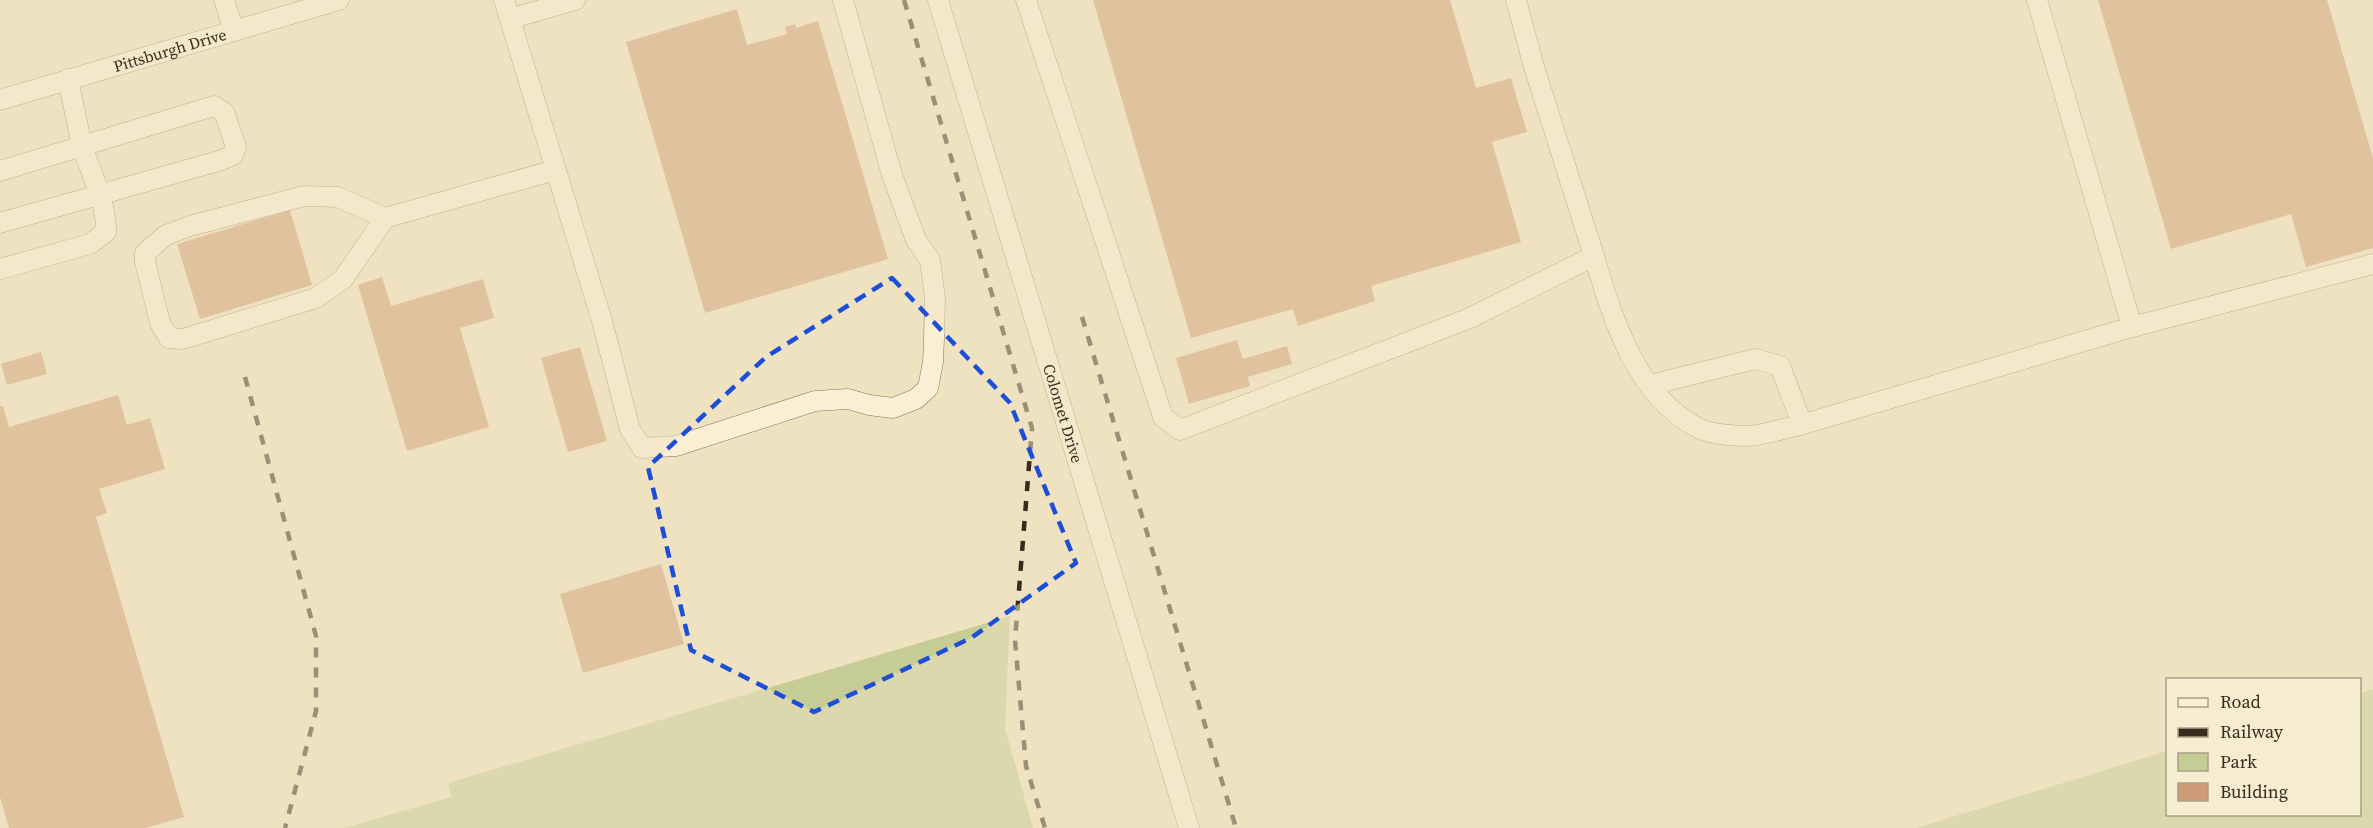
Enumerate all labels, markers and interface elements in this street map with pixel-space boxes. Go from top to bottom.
street label: Pittsburgh Drive [111,23,229,77]
street label: Colomet Drive [1038,361,1089,466]
legend [2166,678,2361,816]
text: Road [2220,689,2261,714]
text: Railway [2220,719,2284,744]
text: Park [2220,749,2257,774]
text: Building [2220,779,2288,804]

